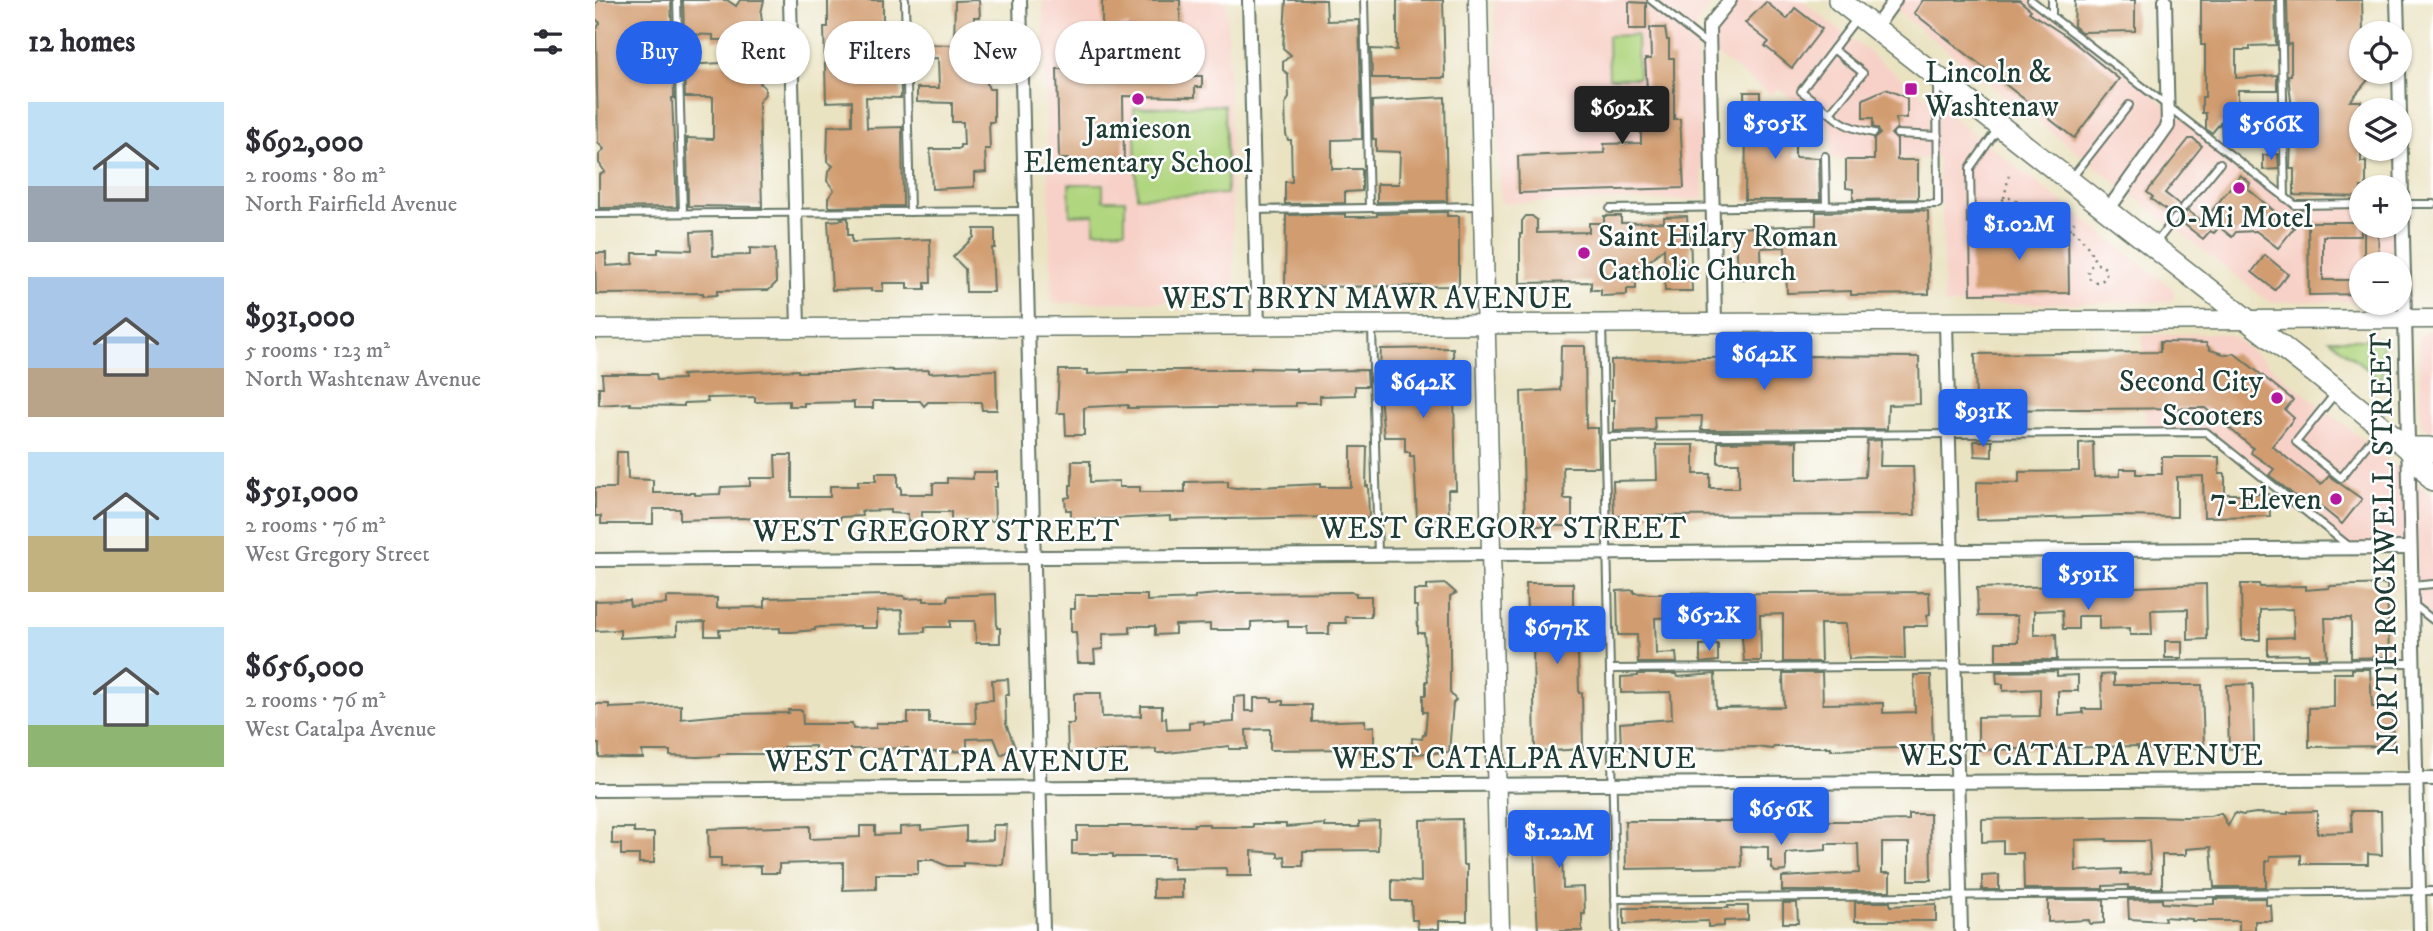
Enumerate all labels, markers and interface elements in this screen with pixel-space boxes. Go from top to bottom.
chip: Buy [616,21,702,84]
chip: Rent [716,21,810,84]
chip: Filters [824,21,935,84]
chip: New [949,21,1041,84]
chip: Apartment [1055,21,1205,84]
map controls [2349,21,2412,315]
button: locate [2349,21,2412,84]
icon: filters [529,23,567,61]
text: 12 homes [28,24,135,61]
place label: Lincoln & Washtenaw [1924,55,2059,126]
marker: Lincoln & Washtenaw [1903,81,1919,97]
pin: $692K [1573,86,1671,146]
marker: Jamieson Elementary School [1130,91,1146,107]
text: $692K [1590,94,1654,123]
button: layers [2349,98,2412,161]
pin: $505K [1726,102,1824,161]
pin: $566K [2222,102,2320,162]
text: $505K [1743,109,1807,138]
text: $566K [2239,110,2303,139]
place label: Jamieson Elementary School [1023,111,1253,182]
text: $692,000 [245,124,364,161]
icon: home [84,130,168,214]
text: 2 rooms · 80 m² [245,161,385,190]
button: + [2349,175,2412,238]
marker: O-Mi Motel [2231,180,2247,196]
text: North Fairfield Avenue [245,190,457,219]
place label: O-Mi Motel [2165,200,2313,237]
pin: $1.02M [1962,202,2076,262]
text: $1.02M [1983,210,2055,239]
place label: Saint Hilary Roman Catholic Church [1598,219,1838,290]
marker: Saint Hilary Roman Catholic Church [1576,245,1592,261]
button: − [2349,252,2412,315]
street label: WEST BRYN MAWR AVENUE [1161,281,1572,318]
text: $931,000 [245,299,355,336]
icon: home [84,305,168,389]
pin: $642K [1715,332,1813,392]
street label: NORTH ROCKWELL STREET [2363,332,2408,756]
text: 5 rooms · 123 m² [245,336,390,365]
text: $642K [1731,340,1797,369]
pin: $642K [1374,360,1472,420]
place label: Second City Scooters [2119,364,2264,435]
text: North Washtenaw Avenue [245,365,481,394]
text: $642K [1390,368,1456,397]
pin: $931K [1934,390,2032,449]
marker: Second City Scooters [2269,390,2285,406]
text: $931K [1954,397,2012,426]
text: $591,000 [245,474,359,511]
icon: home [84,480,168,564]
place label: 7-Eleven [2210,482,2322,519]
marker: 7-Eleven [2328,491,2344,507]
text: 2 rooms · 76 m² [245,511,385,540]
street label: WEST GREGORY STREET [1319,511,1686,548]
street label: WEST GREGORY STREET [752,514,1119,551]
text: West Gregory Street [245,540,430,569]
pin: $591K [2039,552,2137,612]
text: $591K [2058,560,2118,589]
pin: $652K [1660,594,1758,653]
text: $652K [1677,601,1741,630]
pin: $677K [1508,606,1606,666]
text: $677K [1525,614,1589,643]
text: $656,000 [245,649,364,686]
icon: home [84,655,168,739]
text: 2 rooms · 76 m² [245,686,385,715]
text: West Catalpa Avenue [245,715,436,744]
street label: WEST CATALPA AVENUE [1898,738,2263,775]
street label: WEST CATALPA AVENUE [1331,741,1696,778]
street label: WEST CATALPA AVENUE [764,744,1129,781]
pin: $656K [1732,788,1830,847]
text: $656K [1749,795,1813,824]
pin: $1.22M [1502,810,1616,870]
text: $1.22M [1524,818,1594,847]

